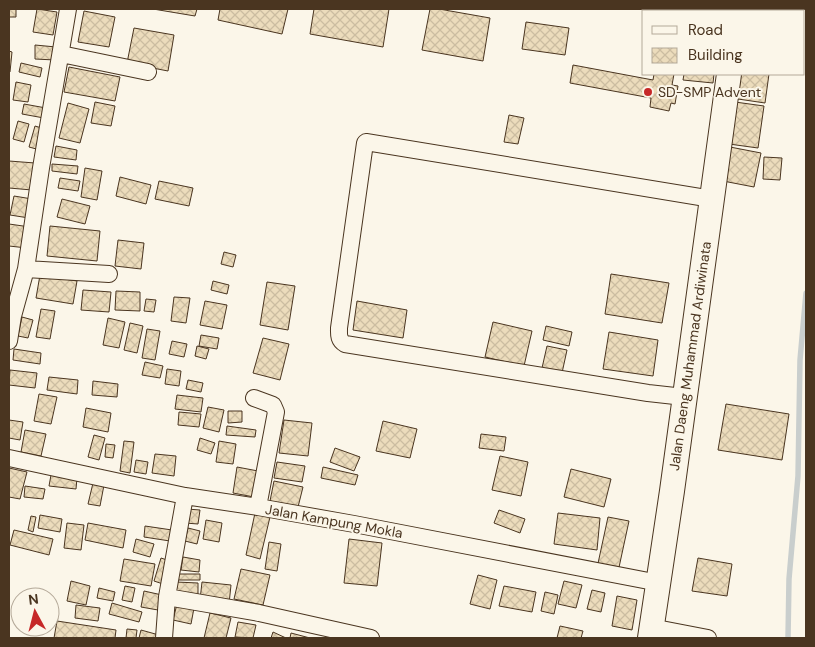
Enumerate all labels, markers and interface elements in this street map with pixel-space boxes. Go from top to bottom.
legend [642,10,805,75]
text: Road [688,20,723,40]
text: Building [688,45,743,65]
place label: SD-SMP Advent [658,83,761,101]
marker: SD-SMP Advent [642,86,654,98]
street label: Jalan Daeng Muhammad Ardiwinata [665,240,715,472]
street label: Jalan Kampung Mokla [264,500,404,542]
north arrow [10,587,60,637]
text: N [27,590,40,609]

